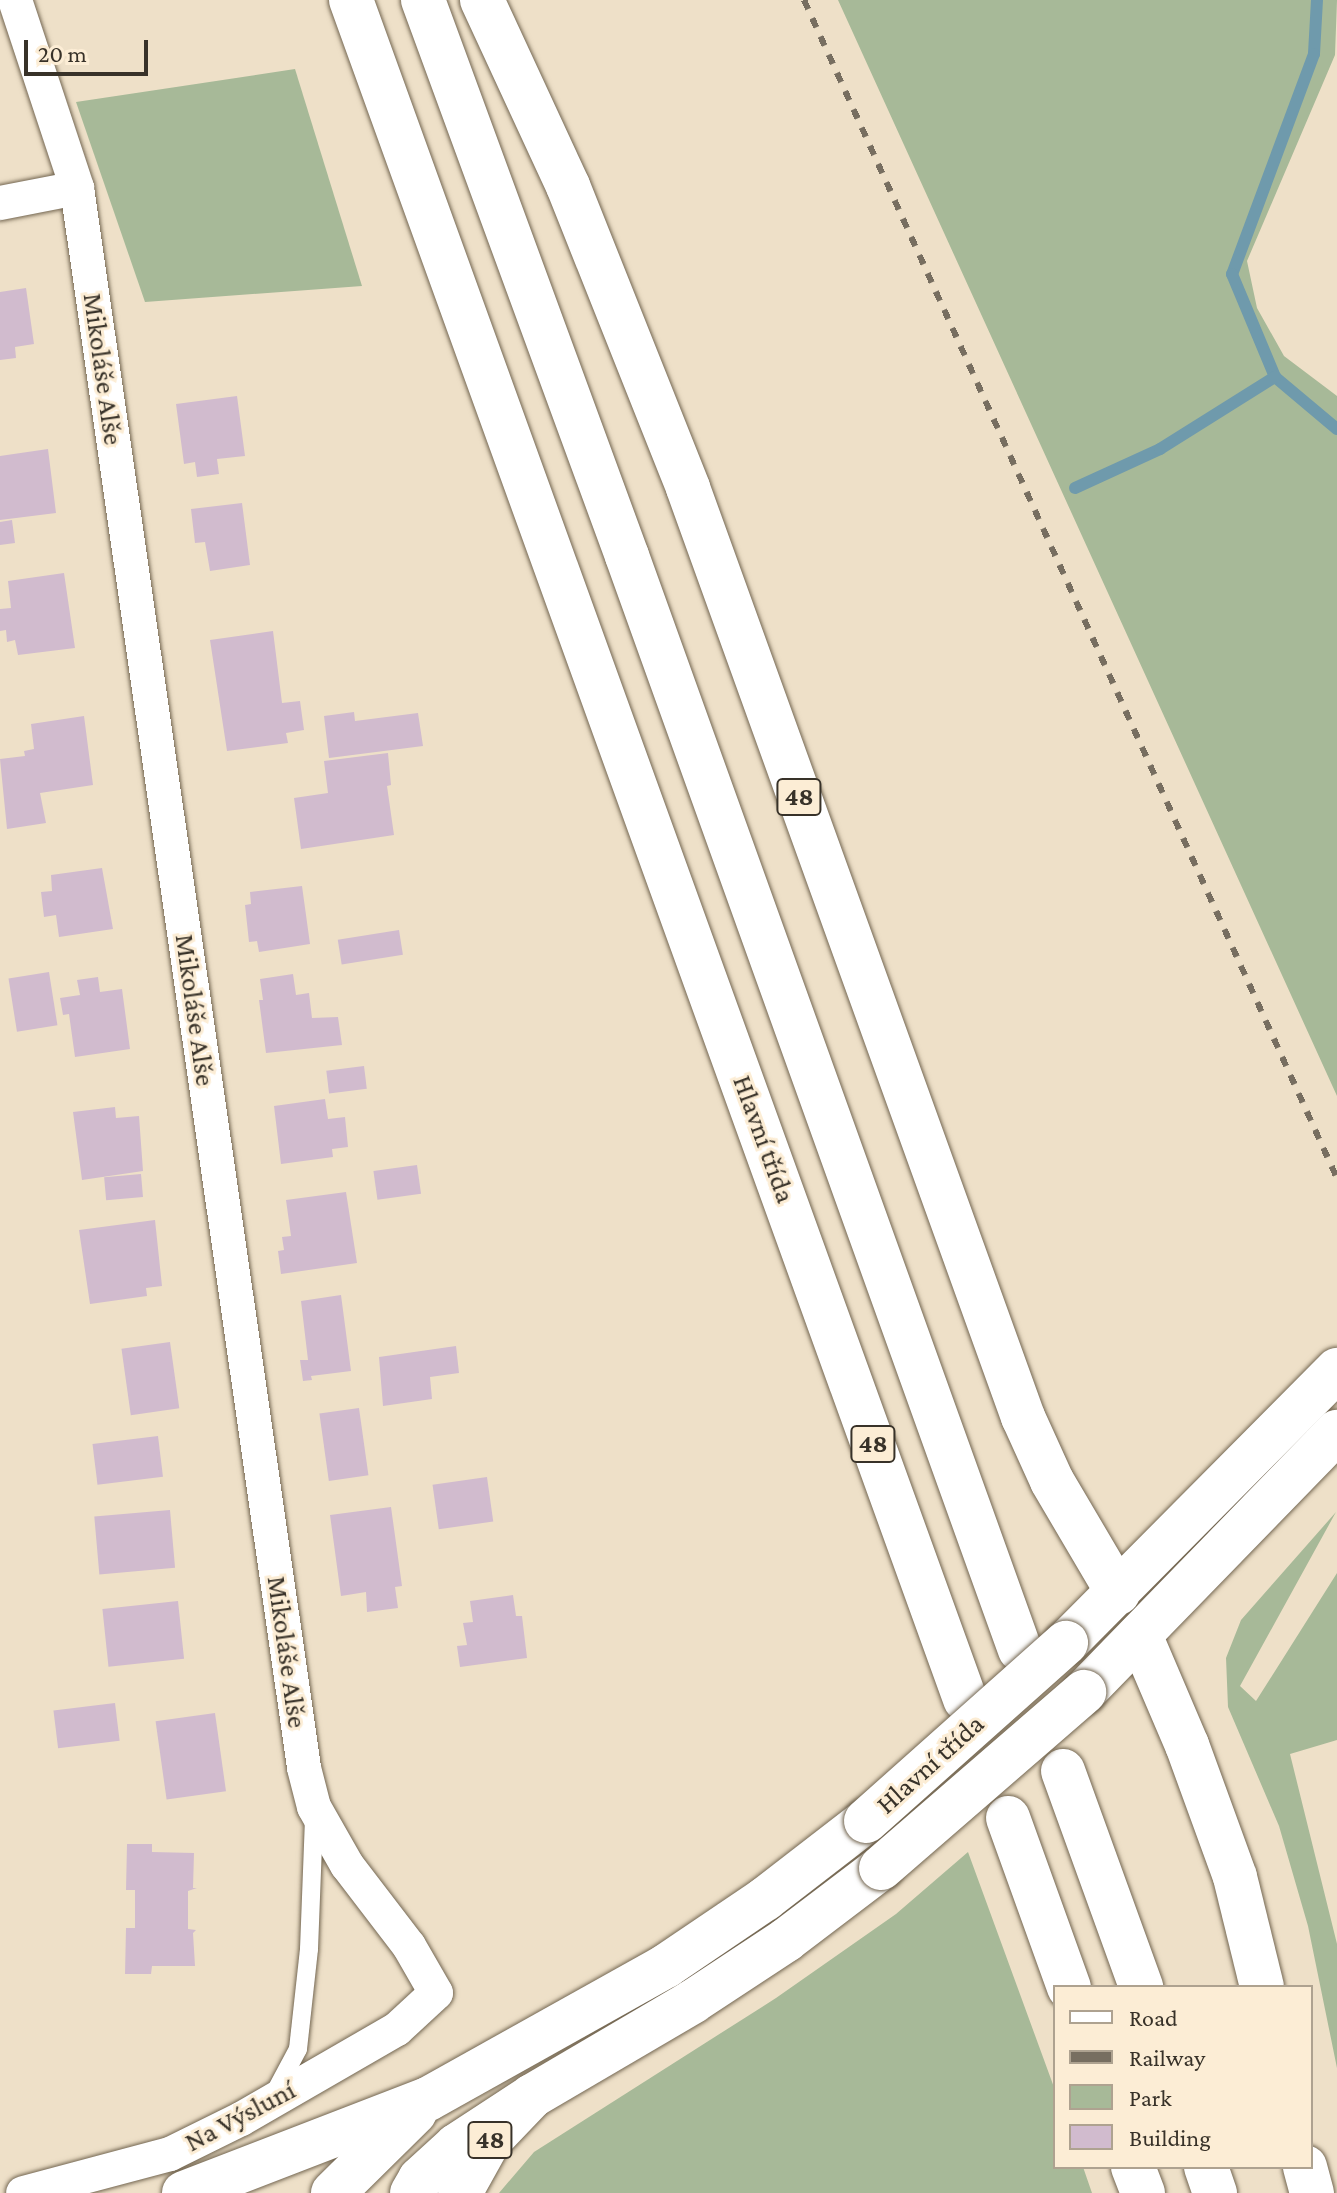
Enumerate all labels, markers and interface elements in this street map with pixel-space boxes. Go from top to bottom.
scale bar [28,24,152,74]
text: 20 m [38,40,87,67]
street label: Mikoláše Alše [76,291,130,447]
road number: 48 [775,775,823,819]
street label: Mikoláše Alše [168,932,222,1088]
street label: Hlavní třída [725,1071,803,1207]
road number: 48 [849,1422,897,1466]
street label: Mikoláše Alše [260,1574,314,1730]
street label: Hlavní třída [869,1707,991,1821]
legend [1053,1985,1313,2169]
text: Road [1129,2004,1178,2031]
text: Railway [1129,2044,1205,2071]
street label: Na Výsluní [179,2073,301,2159]
text: Park [1129,2084,1172,2111]
road number: 48 [466,2118,514,2162]
text: Building [1129,2124,1211,2151]

